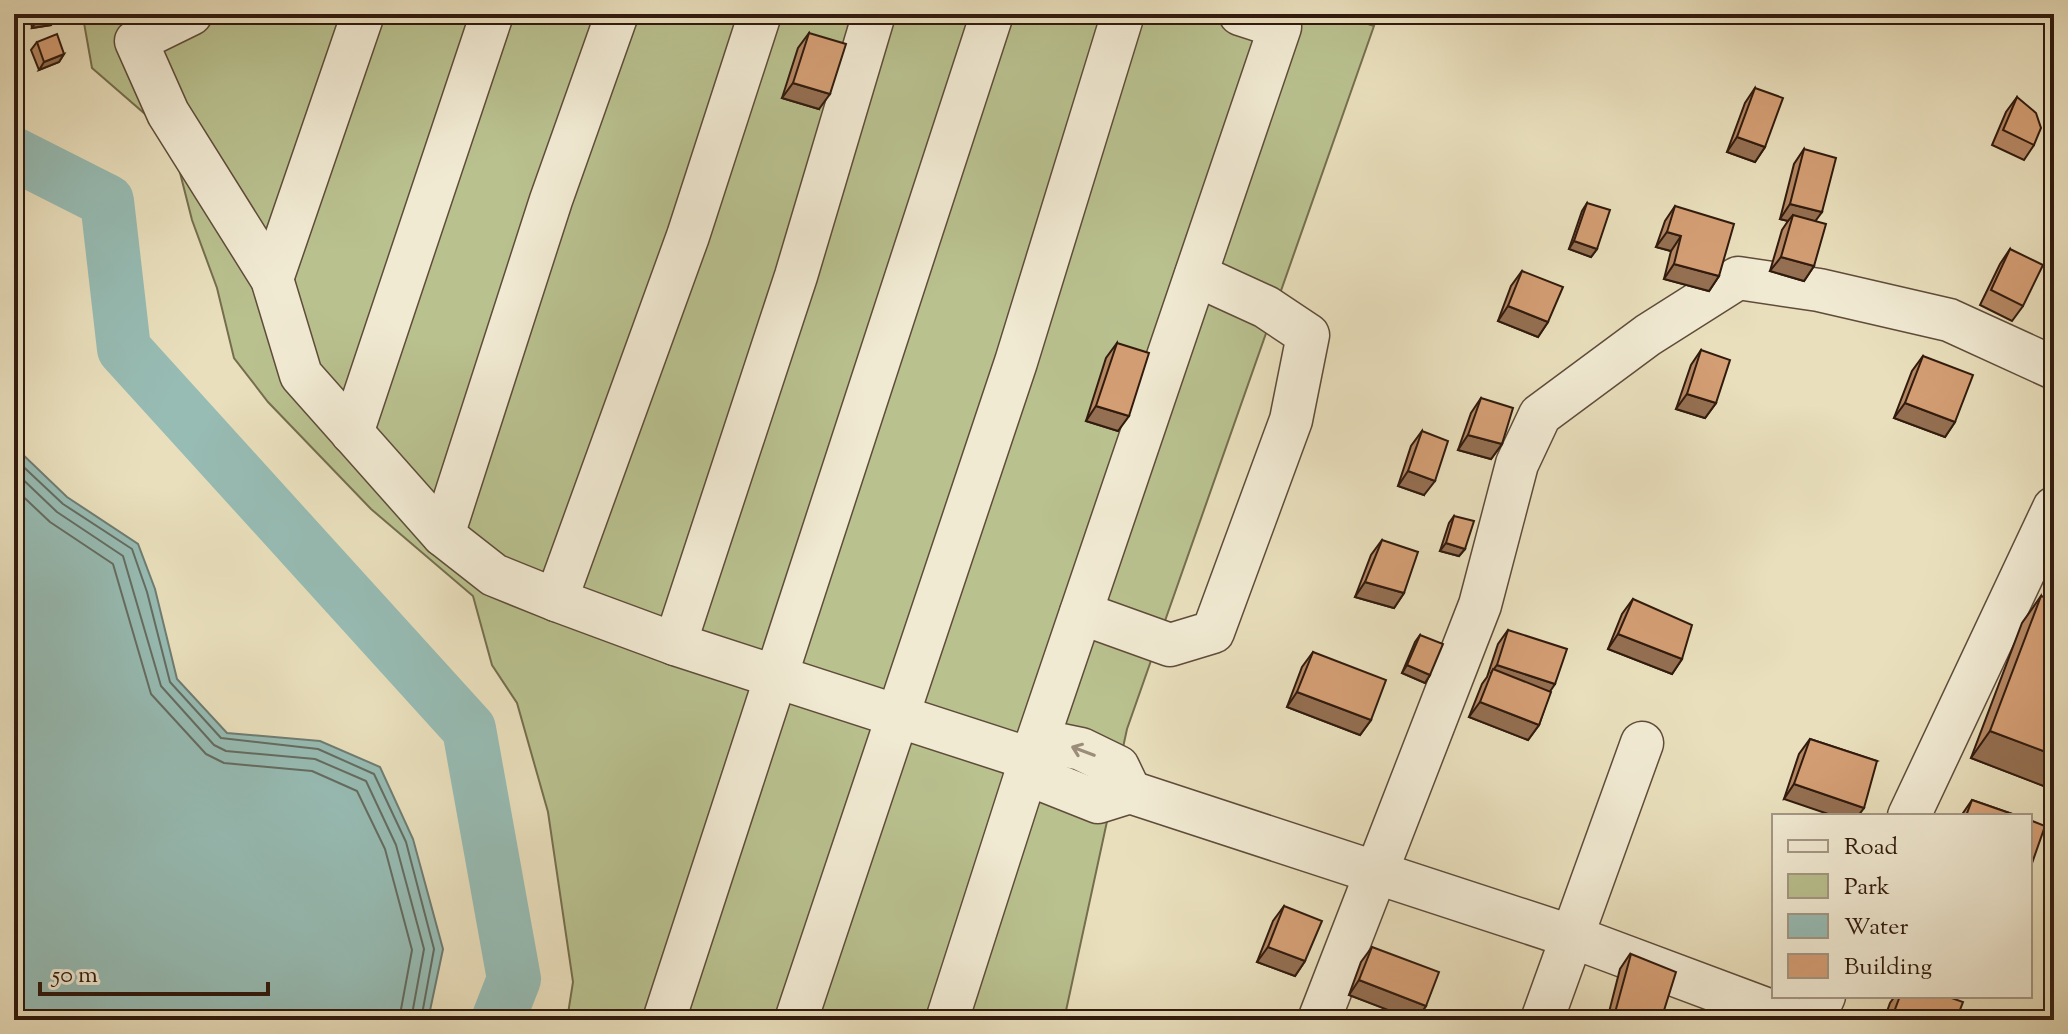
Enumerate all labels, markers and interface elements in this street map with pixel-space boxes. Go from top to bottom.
one-way arrow [1071,743,1096,757]
legend [1772,814,2032,998]
text: Road [1844,831,1898,865]
text: Park [1844,871,1890,905]
text: Water [1844,911,1908,945]
scale bar [40,946,268,996]
text: Building [1844,951,1933,985]
text: 50 m [50,959,98,993]

